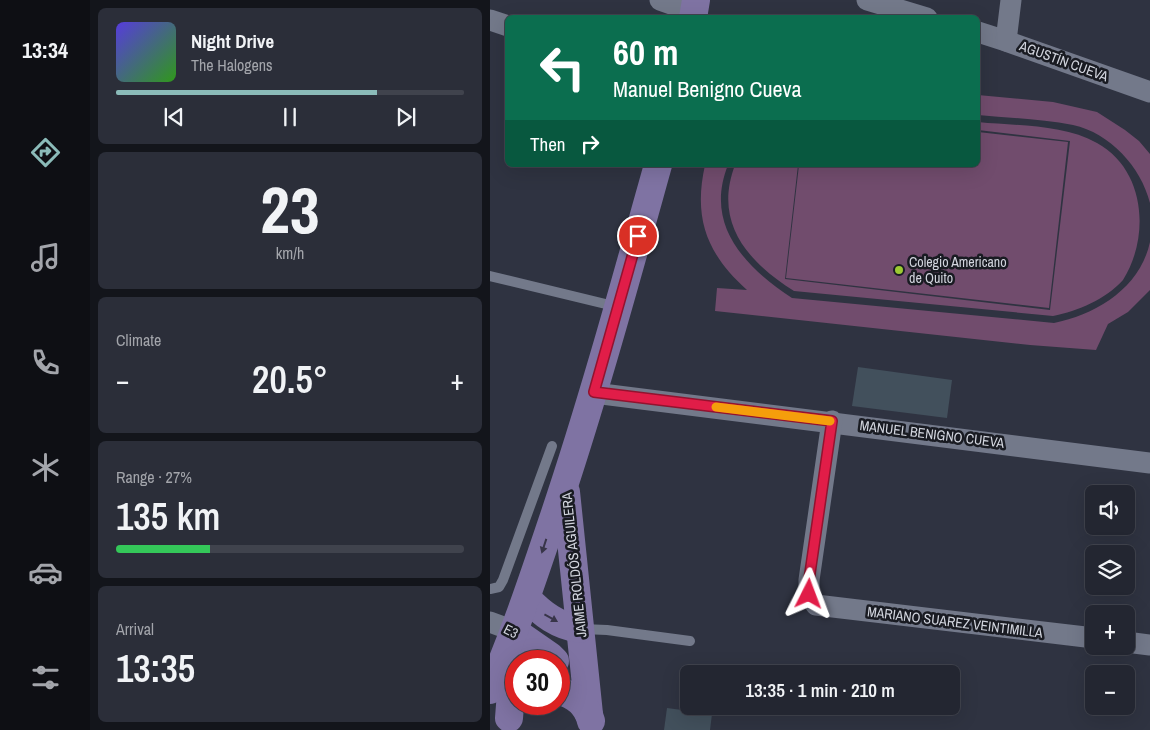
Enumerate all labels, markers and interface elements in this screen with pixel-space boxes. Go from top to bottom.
text: Night Drive [191,28,274,54]
text: 60 m [613,29,678,76]
text: 13:34 [22,35,68,65]
icon: left [530,35,595,100]
street label: AGUSTÍN CUEVA [1016,36,1111,85]
text: The Halogens [191,54,273,76]
text: Manuel Benigno Cueva [613,74,802,104]
icon: previous [160,103,188,131]
icon: pause [276,103,304,131]
icon: next [392,103,420,131]
icon: right [576,130,604,158]
text: Then [530,131,566,157]
icon: directions [28,135,63,170]
text: 23 [260,166,320,253]
pin [617,215,659,257]
icon: arrive [624,222,652,250]
icon: music [28,240,63,275]
text: km/h [276,242,304,264]
place label: Colegio Americano de Quito [909,253,1007,287]
marker: Colegio Americano de Quito [893,264,905,276]
text: Climate [116,329,161,351]
icon: phone [28,345,63,380]
text: 20.5° [252,354,328,405]
text: − [116,361,129,399]
text: + [451,361,464,399]
street label: MANUEL BENIGNO CUEVA [859,416,1006,452]
icon: climate [28,450,63,485]
text: Range · 27% [116,466,192,488]
map controls [1085,485,1135,715]
button: sound [1085,485,1135,535]
text: 135 km [116,491,220,542]
street label: JAIME ROLDÓS AGUILERA [557,491,591,639]
one-way arrow [540,538,548,553]
button: layers [1085,545,1135,595]
icon: car [28,555,63,590]
position arrow [782,567,834,619]
street label: MARIANO SUAREZ VEINTIMILLA [866,602,1044,642]
button: + [1085,605,1135,655]
one-way arrow [544,614,558,623]
text: Arrival [116,618,154,640]
street label: E3 [501,620,521,642]
text: 13:35 [116,643,195,694]
speed limit sign: 30 [505,650,570,715]
icon: filters [28,660,63,695]
button: − [1085,665,1135,715]
text: 13:35 · 1 min · 210 m [745,677,895,703]

